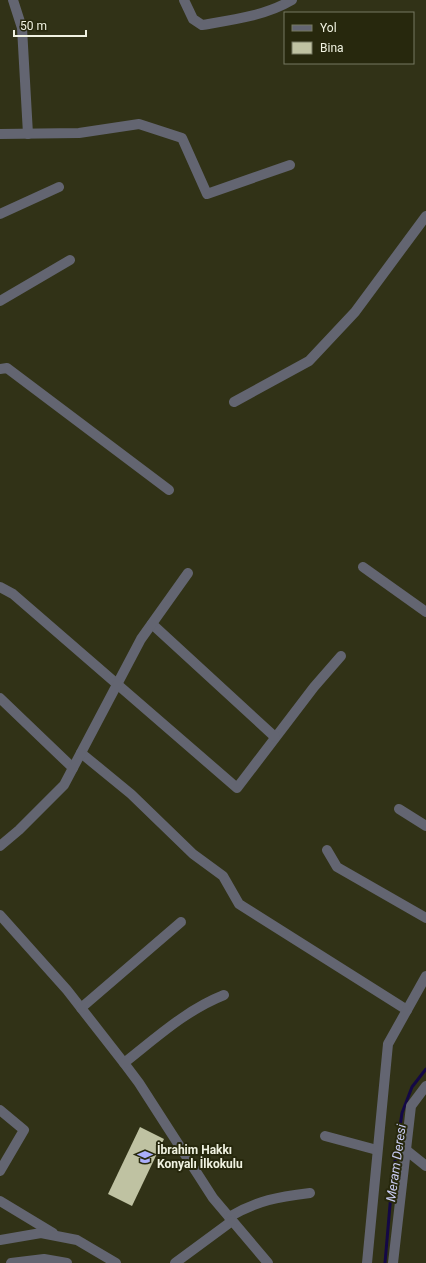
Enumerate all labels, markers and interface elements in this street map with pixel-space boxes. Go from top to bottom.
scale bar [14,12,86,38]
legend [284,12,414,64]
text: 50 m [20,19,47,33]
text: Yol [320,21,337,35]
text: Bina [320,41,344,55]
water label: Meram Deresi [383,1122,409,1203]
place label: İbrahim Hakkı Konyalı İlkokulu [157,1142,243,1171]
school or university icon: İbrahim Hakkı Konyalı İlkokulu [136,1148,154,1166]

